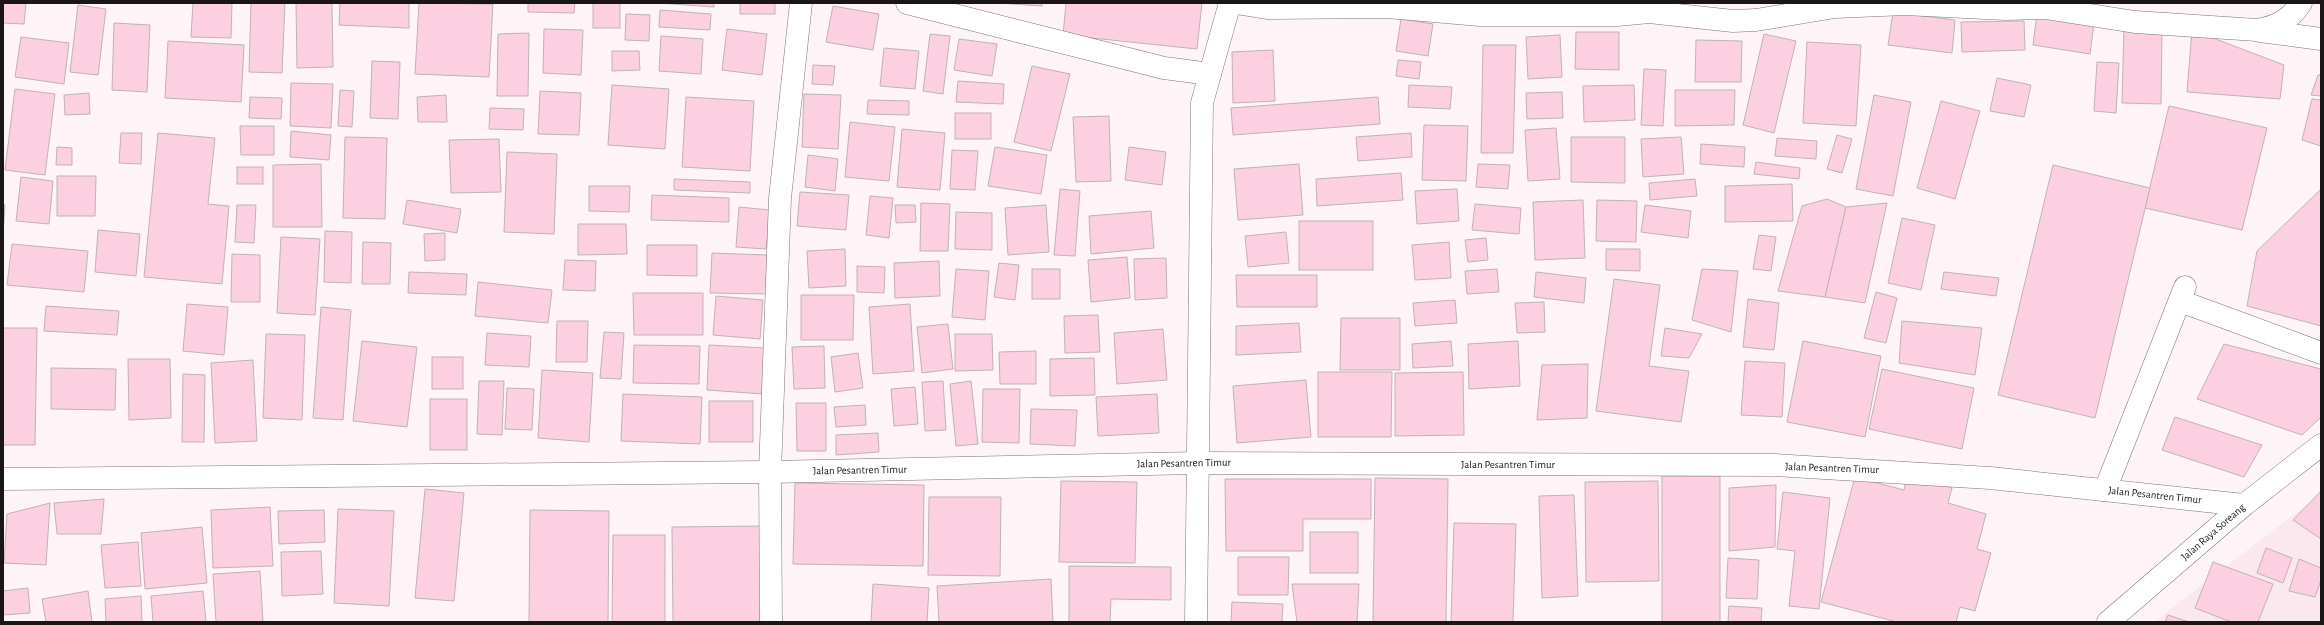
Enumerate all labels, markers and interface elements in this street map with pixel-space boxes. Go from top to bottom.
street label: Jalan Pesantren Timur [1137,457,1232,469]
street label: Jalan Pesantren Timur [1461,459,1555,470]
street label: Jalan Pesantren Timur [1785,461,1880,475]
street label: Jalan Pesantren Timur [813,464,908,476]
street label: Jalan Pesantren Timur [2108,485,2203,505]
street label: Jalan Raya Soreang [2179,501,2247,563]

